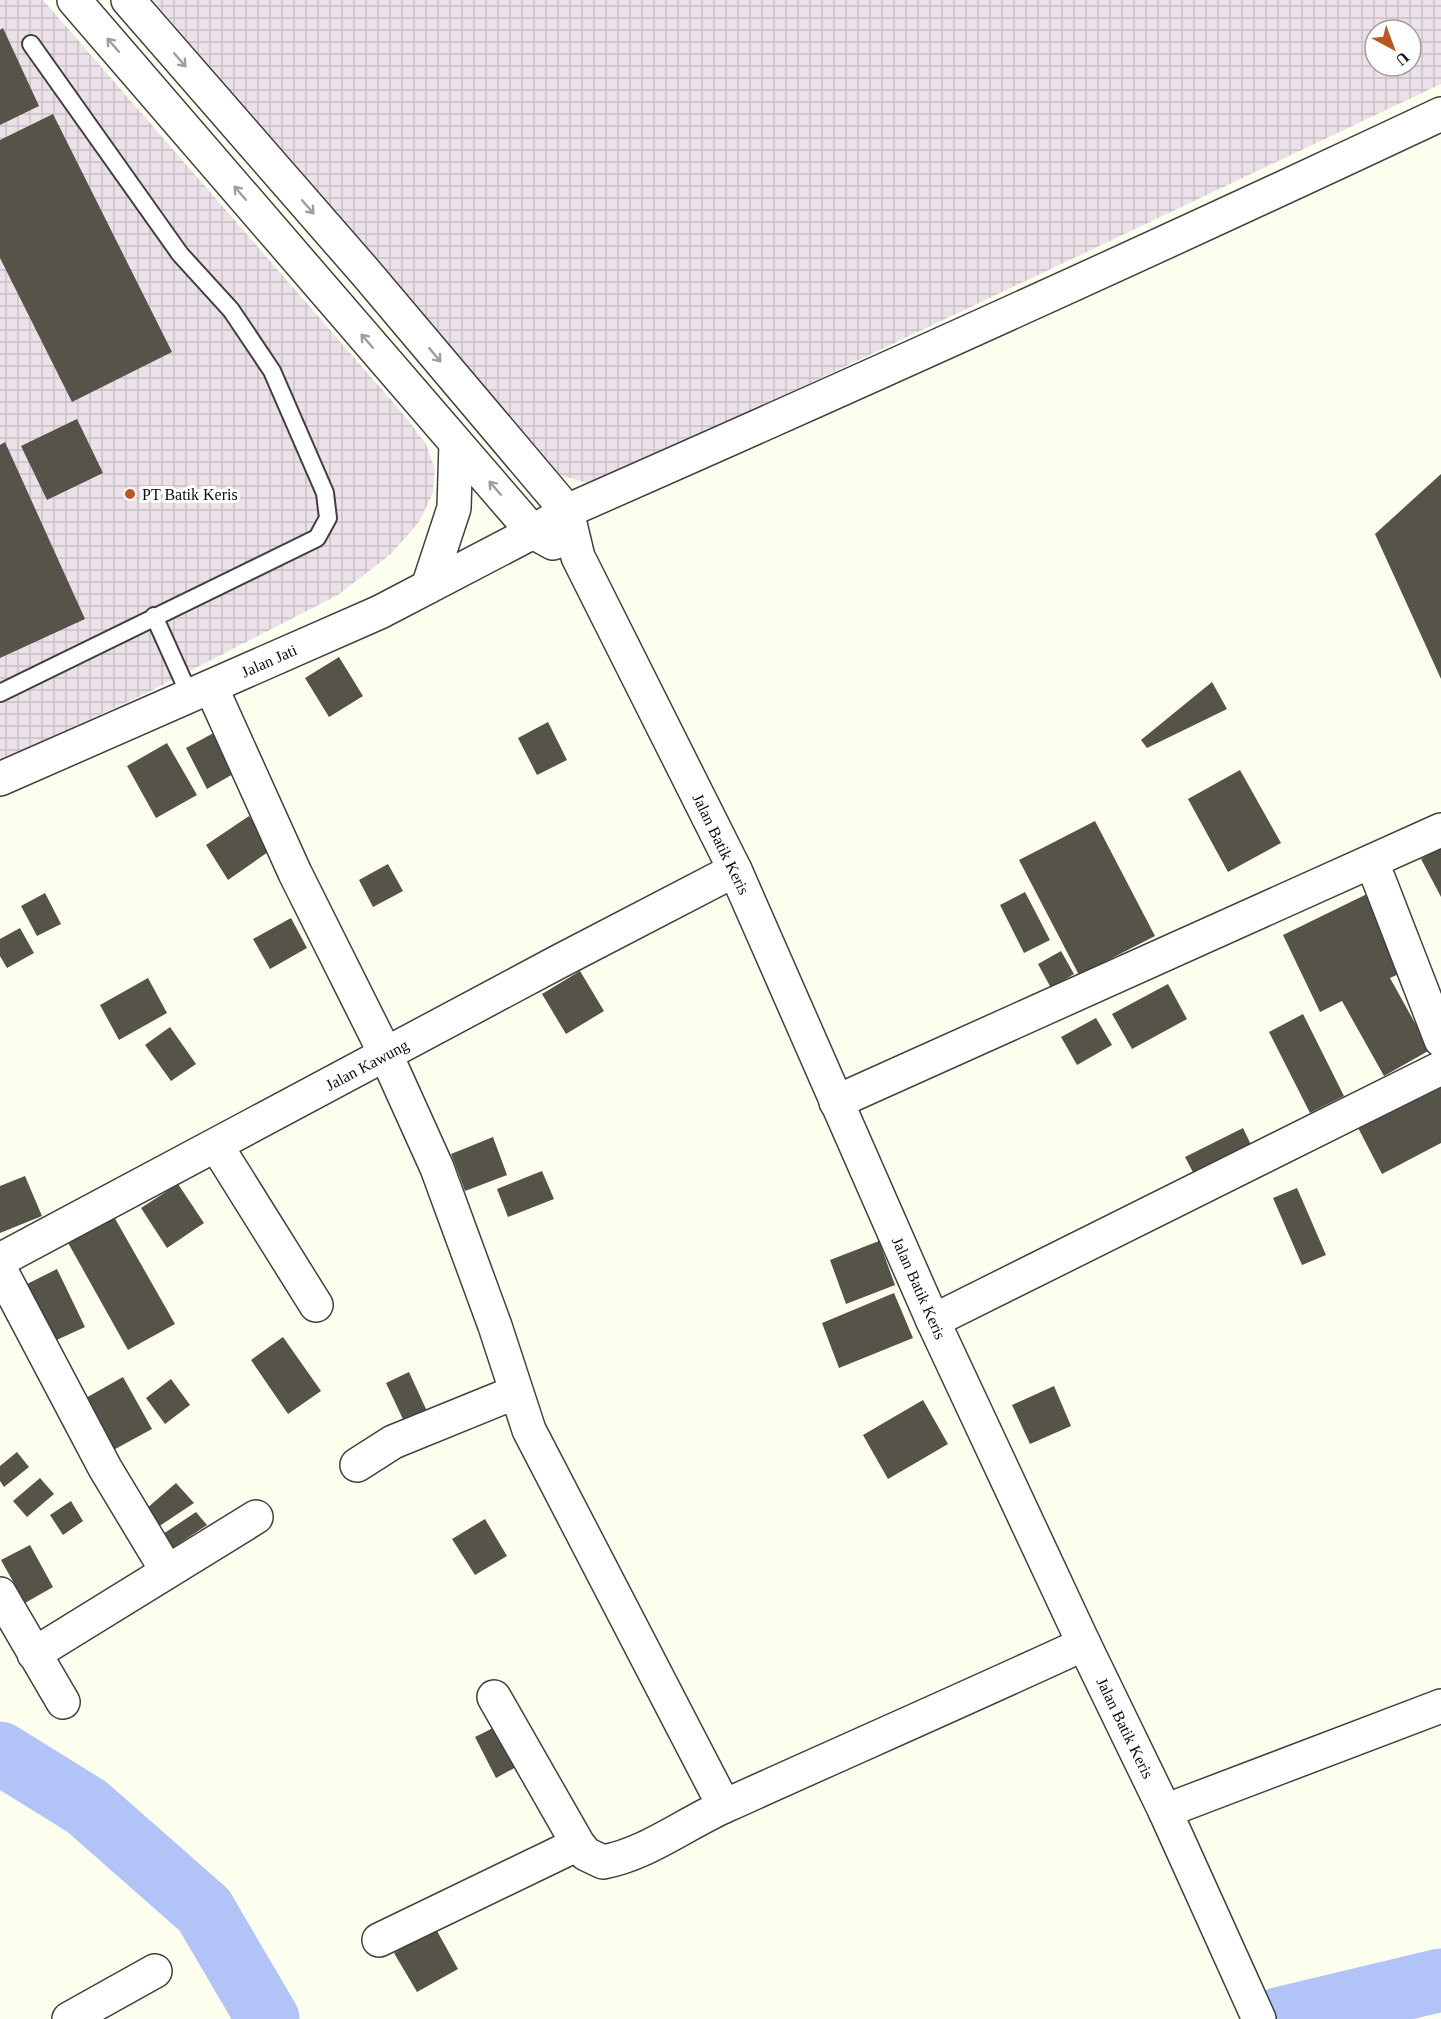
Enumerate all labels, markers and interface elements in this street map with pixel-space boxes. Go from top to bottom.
north arrow [1363,18,1423,78]
one-way arrow [106,38,120,53]
text: U [1392,49,1412,69]
one-way arrow [173,52,187,67]
one-way arrow [233,186,247,201]
one-way arrow [301,199,315,214]
one-way arrow [360,334,374,349]
one-way arrow [428,347,442,362]
one-way arrow [488,481,502,496]
place label: PT Batik Keris [142,486,238,503]
marker: PT Batik Keris [123,487,137,501]
street label: Jalan Jati [239,641,300,681]
street label: Jalan Batik Keris [689,791,753,897]
street label: Jalan Kawung [323,1036,412,1095]
street label: Jalan Batik Keris [889,1234,949,1342]
street label: Jalan Batik Keris [1093,1675,1157,1781]

